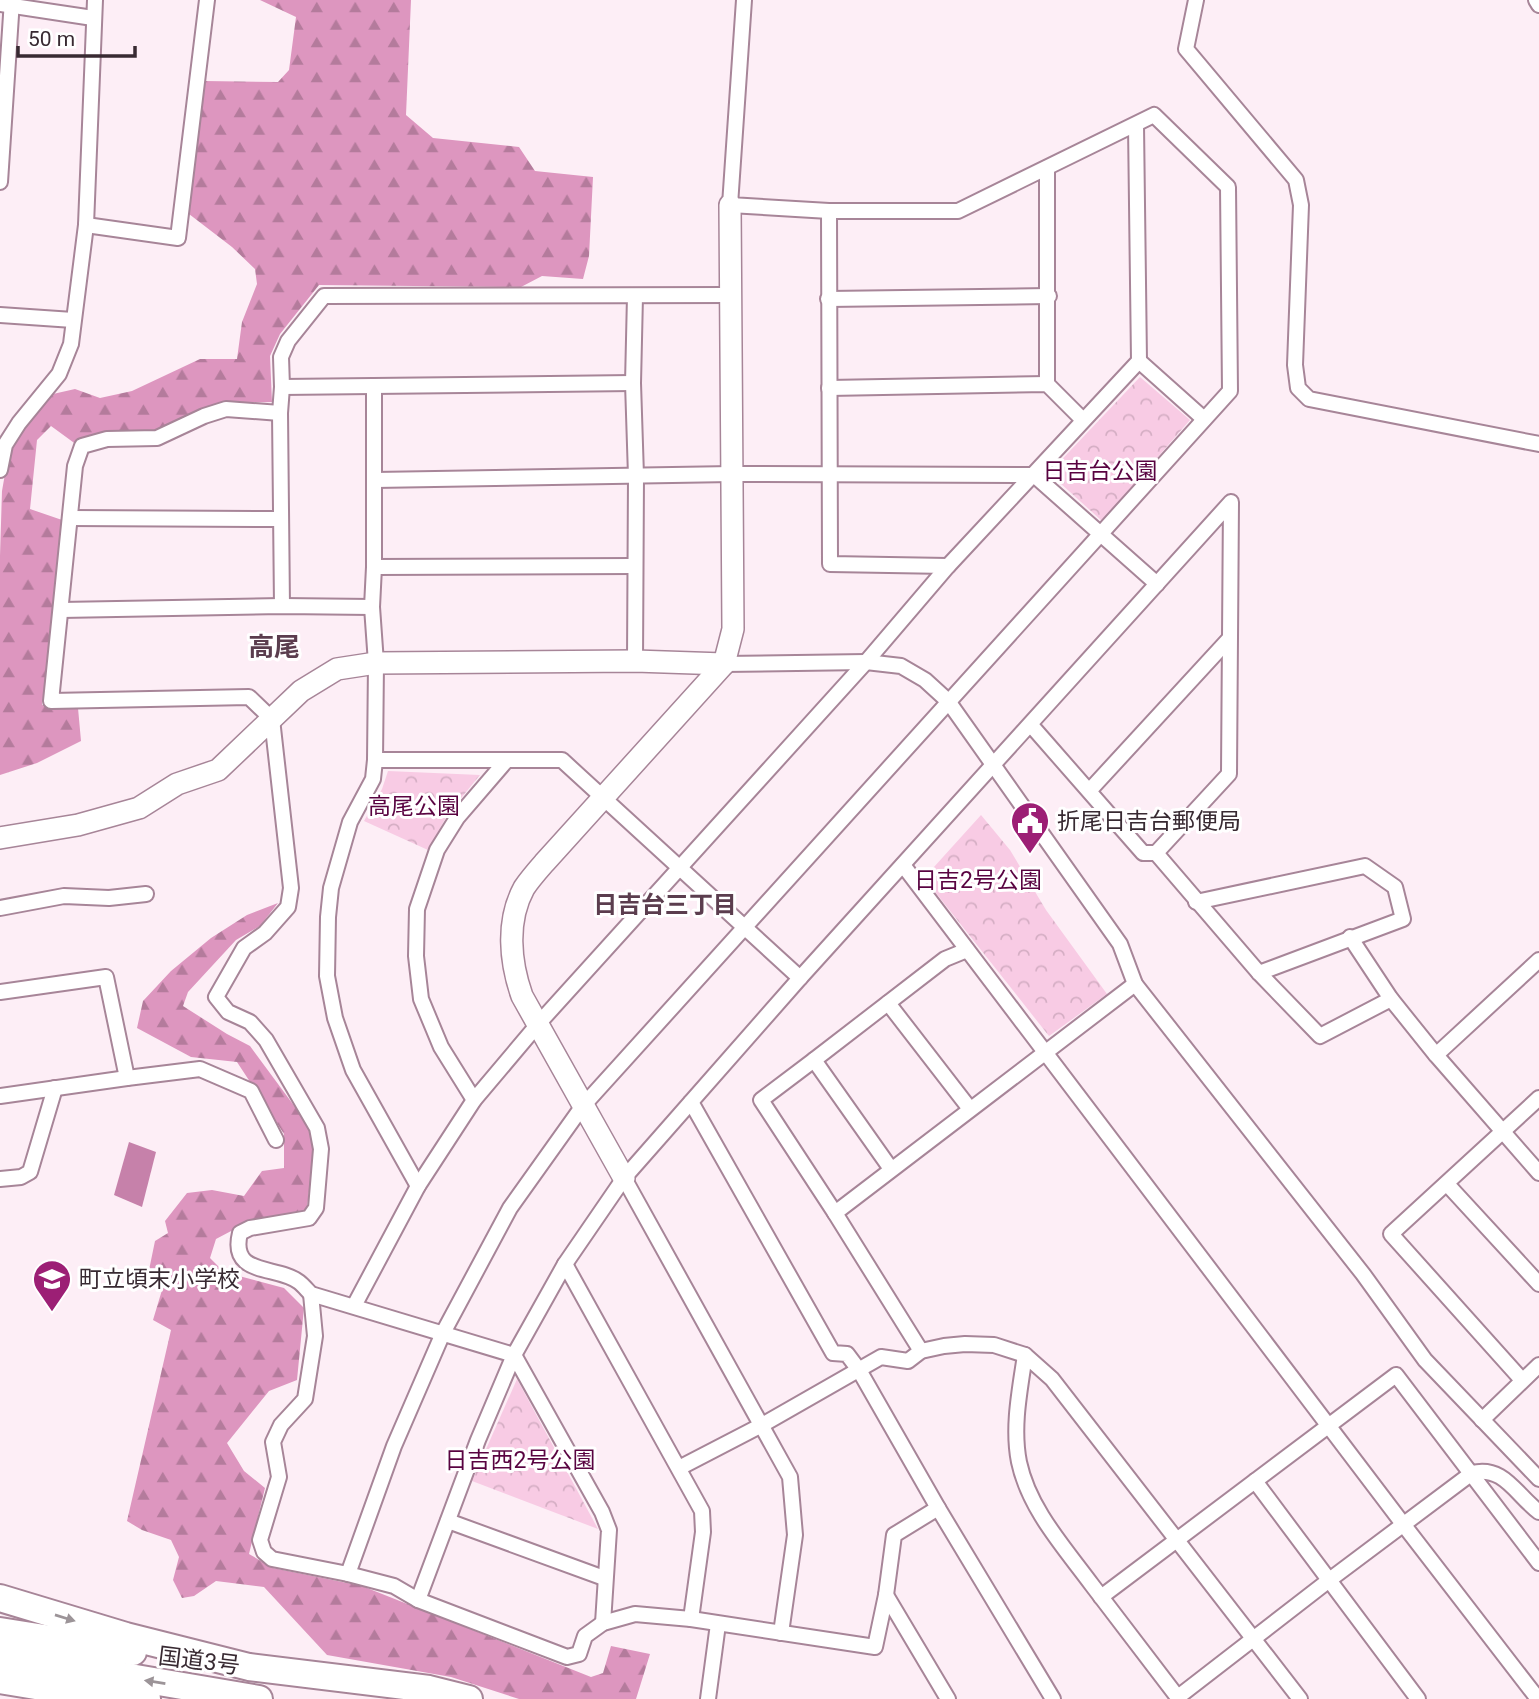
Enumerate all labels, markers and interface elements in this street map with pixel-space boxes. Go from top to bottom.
scale bar [18,14,135,58]
text: 50 m [28,27,75,51]
park label: 日吉台公園 [1043,458,1158,485]
district label: 高尾 [248,632,300,662]
park label: 高尾公園 [368,793,460,820]
public building icon: 折尾日吉台郵便局 [1009,800,1051,855]
place label: 折尾日吉台郵便局 [1057,808,1241,835]
park label: 日吉2号公園 [914,867,1042,894]
district label: 日吉台三丁目 [593,891,737,919]
school or university icon: 町立頃末小学校 [31,1258,73,1313]
place label: 町立頃末小学校 [79,1266,240,1293]
park label: 日吉西2号公園 [445,1447,595,1474]
one-way arrow [55,1613,76,1623]
street label: 国道3号 [157,1643,241,1679]
one-way arrow [144,1676,166,1687]

